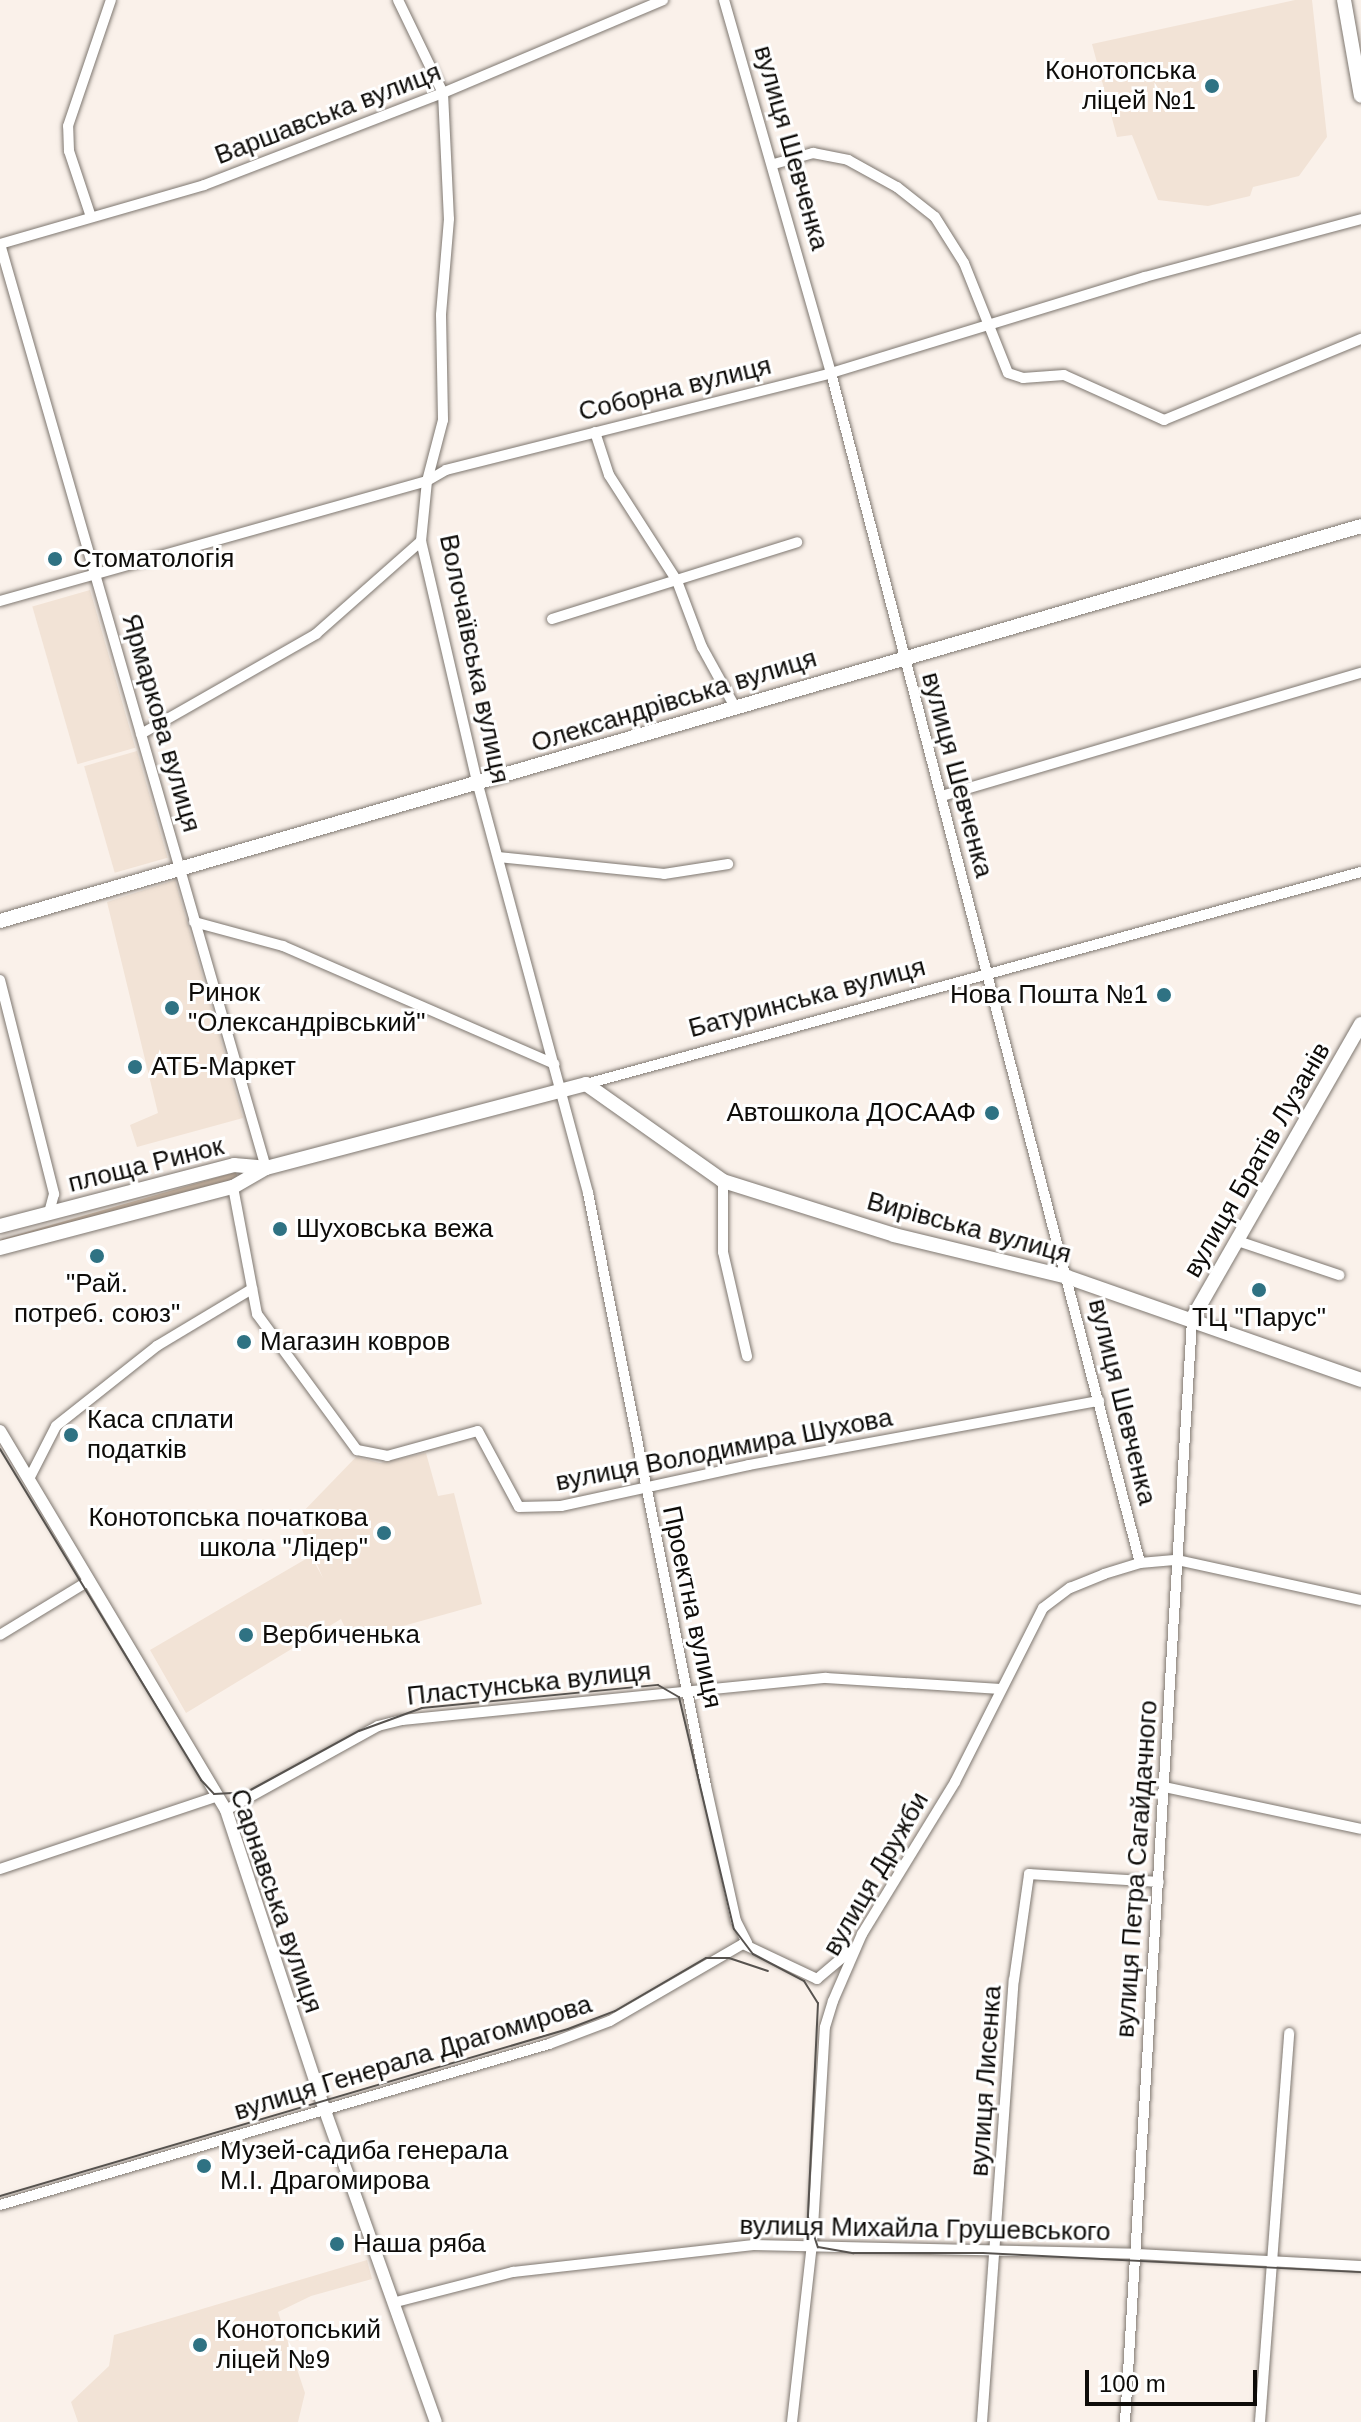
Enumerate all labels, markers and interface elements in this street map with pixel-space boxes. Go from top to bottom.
street label: вулиця Шевченка [747,42,835,254]
place label: Конотопська ліцей №1 [1045,55,1196,116]
street label: Варшавська вулиця [211,57,445,171]
marker: Конотопська ліцей №1 [1203,77,1221,95]
street label: Соборна вулиця [575,350,775,428]
street label: Волочаївська вулиця [432,532,516,786]
place label: Стоматологія [73,543,234,575]
marker: Стоматологія [44,548,66,570]
street label: Ярмаркова вулиця [115,610,207,836]
street label: Олександрівська вулиця [528,643,820,759]
street label: вулиця Шевченка [915,669,999,881]
street label: Батуринська вулиця [685,951,929,1045]
place label: Ринок "Олександрівський" [188,977,425,1038]
place label: Нова Пошта №1 [950,979,1148,1011]
marker: Нова Пошта №1 [1155,986,1173,1004]
marker: Ринок "Олександрівський" [163,999,181,1017]
street label: вулиця Братів Лузанів [1177,1037,1337,1283]
place label: АТБ-Маркет [151,1051,296,1083]
marker: АТБ-Маркет [126,1058,144,1076]
place label: Автошкола ДОСААФ [726,1097,976,1129]
marker: Автошкола ДОСААФ [983,1104,1001,1122]
street label: площа Ринок [65,1131,227,1199]
street label: Вирівська вулиця [863,1186,1075,1270]
place label: Шуховська вежа [296,1213,493,1245]
marker: Шуховська вежа [271,1220,289,1238]
marker: "Рай. потреб. союз" [88,1247,106,1265]
place label: "Рай. потреб. союз" [14,1268,180,1330]
marker: ТЦ "Парус" [1250,1281,1268,1299]
street label: вулиця Шевченка [1081,1296,1163,1508]
place label: ТЦ "Парус" [1192,1302,1326,1334]
place label: Магазин ковров [260,1326,450,1358]
marker: Магазин ковров [235,1333,253,1351]
street label: вулиця Володимира Шухова [553,1402,895,1498]
place label: Каса сплати податків [87,1404,234,1466]
marker: Каса сплати податків [62,1426,80,1444]
place label: Конотопська початкова школа "Лідер" [88,1502,368,1564]
street label: Проектна вулиця [655,1503,729,1711]
marker: Конотопська початкова школа "Лідер" [375,1524,393,1542]
place label: Вербиченька [262,1619,420,1651]
marker: Вербиченька [237,1626,255,1644]
street label: Пластунська вулиця [405,1656,653,1712]
street label: вулиця Петра Сагайдачного [1110,1699,1164,2039]
street label: Сарнавська вулиця [223,1785,329,2017]
street label: вулиця Дружби [817,1787,935,1961]
street label: вулиця Лисенка [964,1984,1008,2178]
street label: вулиця Генерала Драгомирова [230,1989,596,2127]
place label: Музей-садиба генерала М.І. Драгомирова [220,2135,508,2196]
marker: Музей-садиба генерала М.І. Драгомирова [195,2157,213,2175]
street label: вулиця Михайла Грушевського [739,2210,1111,2248]
place label: Наша ряба [353,2228,486,2260]
marker: Наша ряба [328,2235,346,2253]
place label: Конотопський ліцей №9 [216,2314,381,2376]
marker: Конотопський ліцей №9 [191,2336,209,2354]
scale bar [1089,2354,1261,2404]
text: 100 m [1099,2370,1166,2397]

